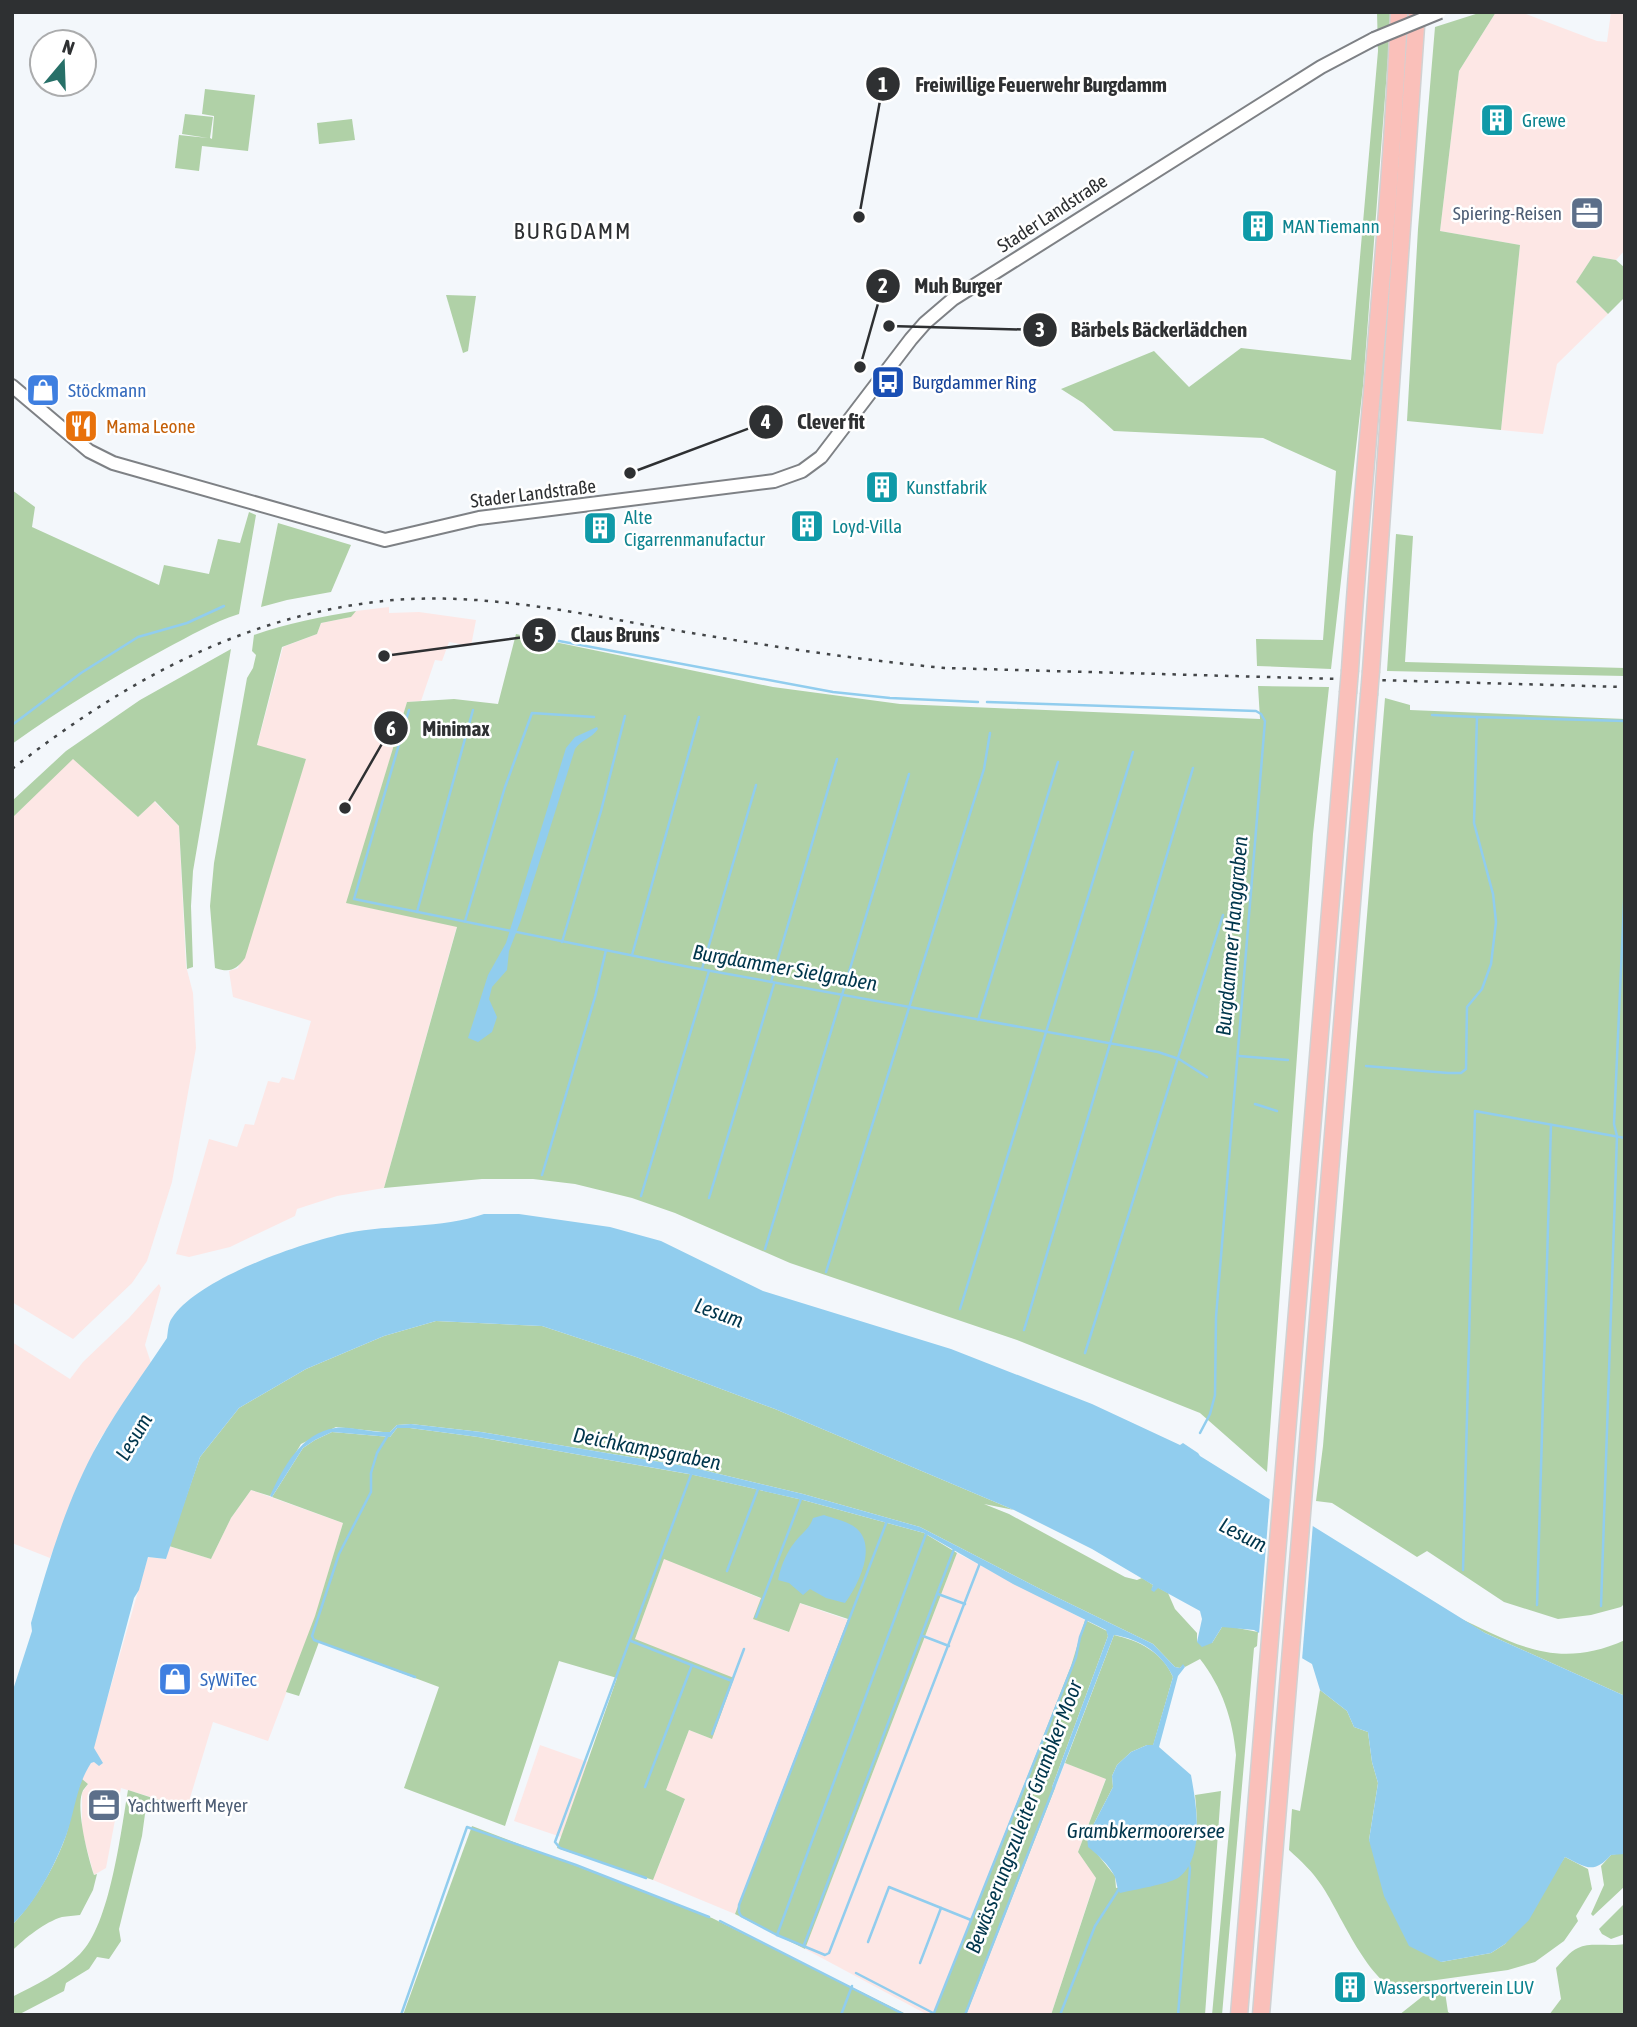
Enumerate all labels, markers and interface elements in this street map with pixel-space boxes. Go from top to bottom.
north arrow [28,28,98,98]
text: N [60,35,77,59]
callout: Freiwillige Feuerwehr Burgdamm [866,63,1180,105]
text: 1 [878,72,888,96]
text: Freiwillige Feuerwehr Burgdamm [915,72,1167,96]
building icon: Grewe [1478,101,1516,139]
place label: Grewe [1522,109,1566,131]
street label: Stader Landstraße [993,169,1111,257]
office icon: Spiering-Reisen [1568,194,1606,232]
place label: Spiering-Reisen [1453,202,1562,224]
building icon: MAN Tiemann [1239,207,1277,245]
place label: MAN Tiemann [1282,215,1380,237]
district label: BURGDAMM [514,218,632,244]
callout: Muh Burger [865,265,1015,307]
text: 2 [878,273,888,297]
text: Muh Burger [914,273,1002,297]
callout: Bärbels Bäckerlädchen [1022,309,1262,351]
text: 3 [1035,317,1045,341]
text: Bärbels Bäckerlädchen [1071,317,1247,341]
bus stop icon: Burgdammer Ring [869,363,907,401]
shop icon: Stöckmann [24,371,62,409]
place label: Burgdammer Ring [912,371,1037,393]
place label: Stöckmann [68,379,147,401]
callout: Clever fit [748,401,879,443]
restaurant icon: Mama Leone [62,407,100,445]
text: 4 [760,409,771,433]
text: Clever fit [797,409,865,433]
place label: Mama Leone [106,415,195,437]
building icon: Kunstfabrik [863,468,901,506]
street label: Stader Landstraße [469,474,597,512]
place label: Kunstfabrik [906,476,988,498]
place label: Alte Cigarrenmanufactur [624,506,765,550]
building icon: Loyd-Villa [788,507,826,545]
building icon: Alte Cigarrenmanufactur [581,509,619,547]
place label: Loyd-Villa [832,515,902,537]
callout: Claus Bruns [522,614,674,656]
text: 5 [534,622,544,646]
text: Claus Bruns [570,622,660,646]
callout: Minimax [373,707,503,749]
text: 6 [386,716,396,740]
text: Minimax [422,716,490,740]
water label: Burgdammer Hanggraben [1210,835,1252,1037]
water label: Burgdammer Sielgraben [691,939,879,995]
water label: Lesum [692,1292,747,1332]
water label: Lesum [110,1409,156,1464]
water label: Deichkampsgraben [571,1422,723,1474]
water label: Lesum [1216,1512,1271,1556]
shop icon: SyWiTec [156,1660,194,1698]
place label: SyWiTec [200,1668,257,1690]
water label: Bewässerungszuleiter Grambker Moor [960,1676,1087,1956]
office icon: Yachtwerft Meyer [85,1786,123,1824]
place label: Yachtwerft Meyer [128,1794,248,1816]
water label: Grambkermoorersee [1067,1818,1225,1842]
building icon: Wassersportverein LUV [1331,1968,1369,2006]
place label: Wassersportverein LUV [1374,1976,1534,1998]

